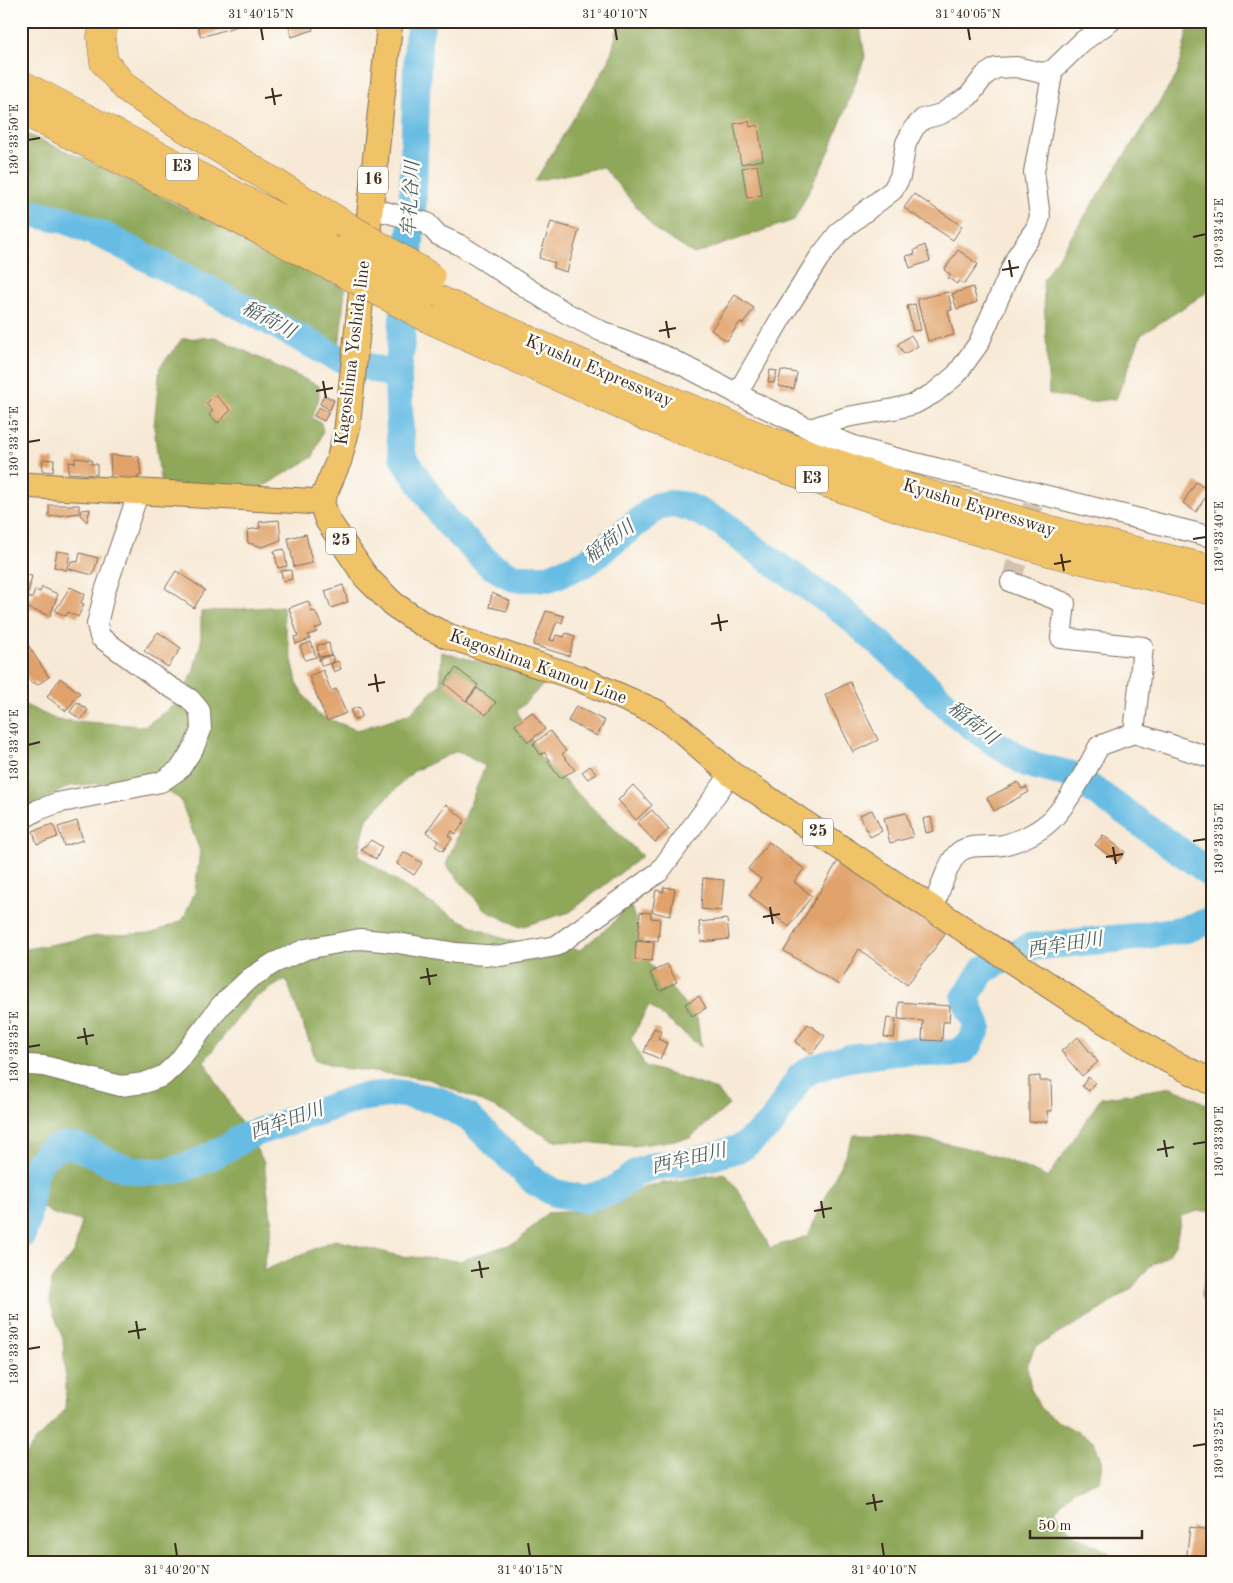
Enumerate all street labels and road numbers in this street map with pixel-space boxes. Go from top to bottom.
road number: E3 [166,154,198,180]
road number: 16 [358,166,388,194]
street label: Kagoshima Yoshida line [333,260,373,446]
street label: Kyushu Expressway [522,332,676,411]
road number: E3 [796,466,828,492]
street label: Kyushu Expressway [900,476,1058,540]
road number: 25 [326,528,356,554]
street label: Kagoshima Kamou Line [447,627,629,707]
road number: 25 [803,819,833,846]

